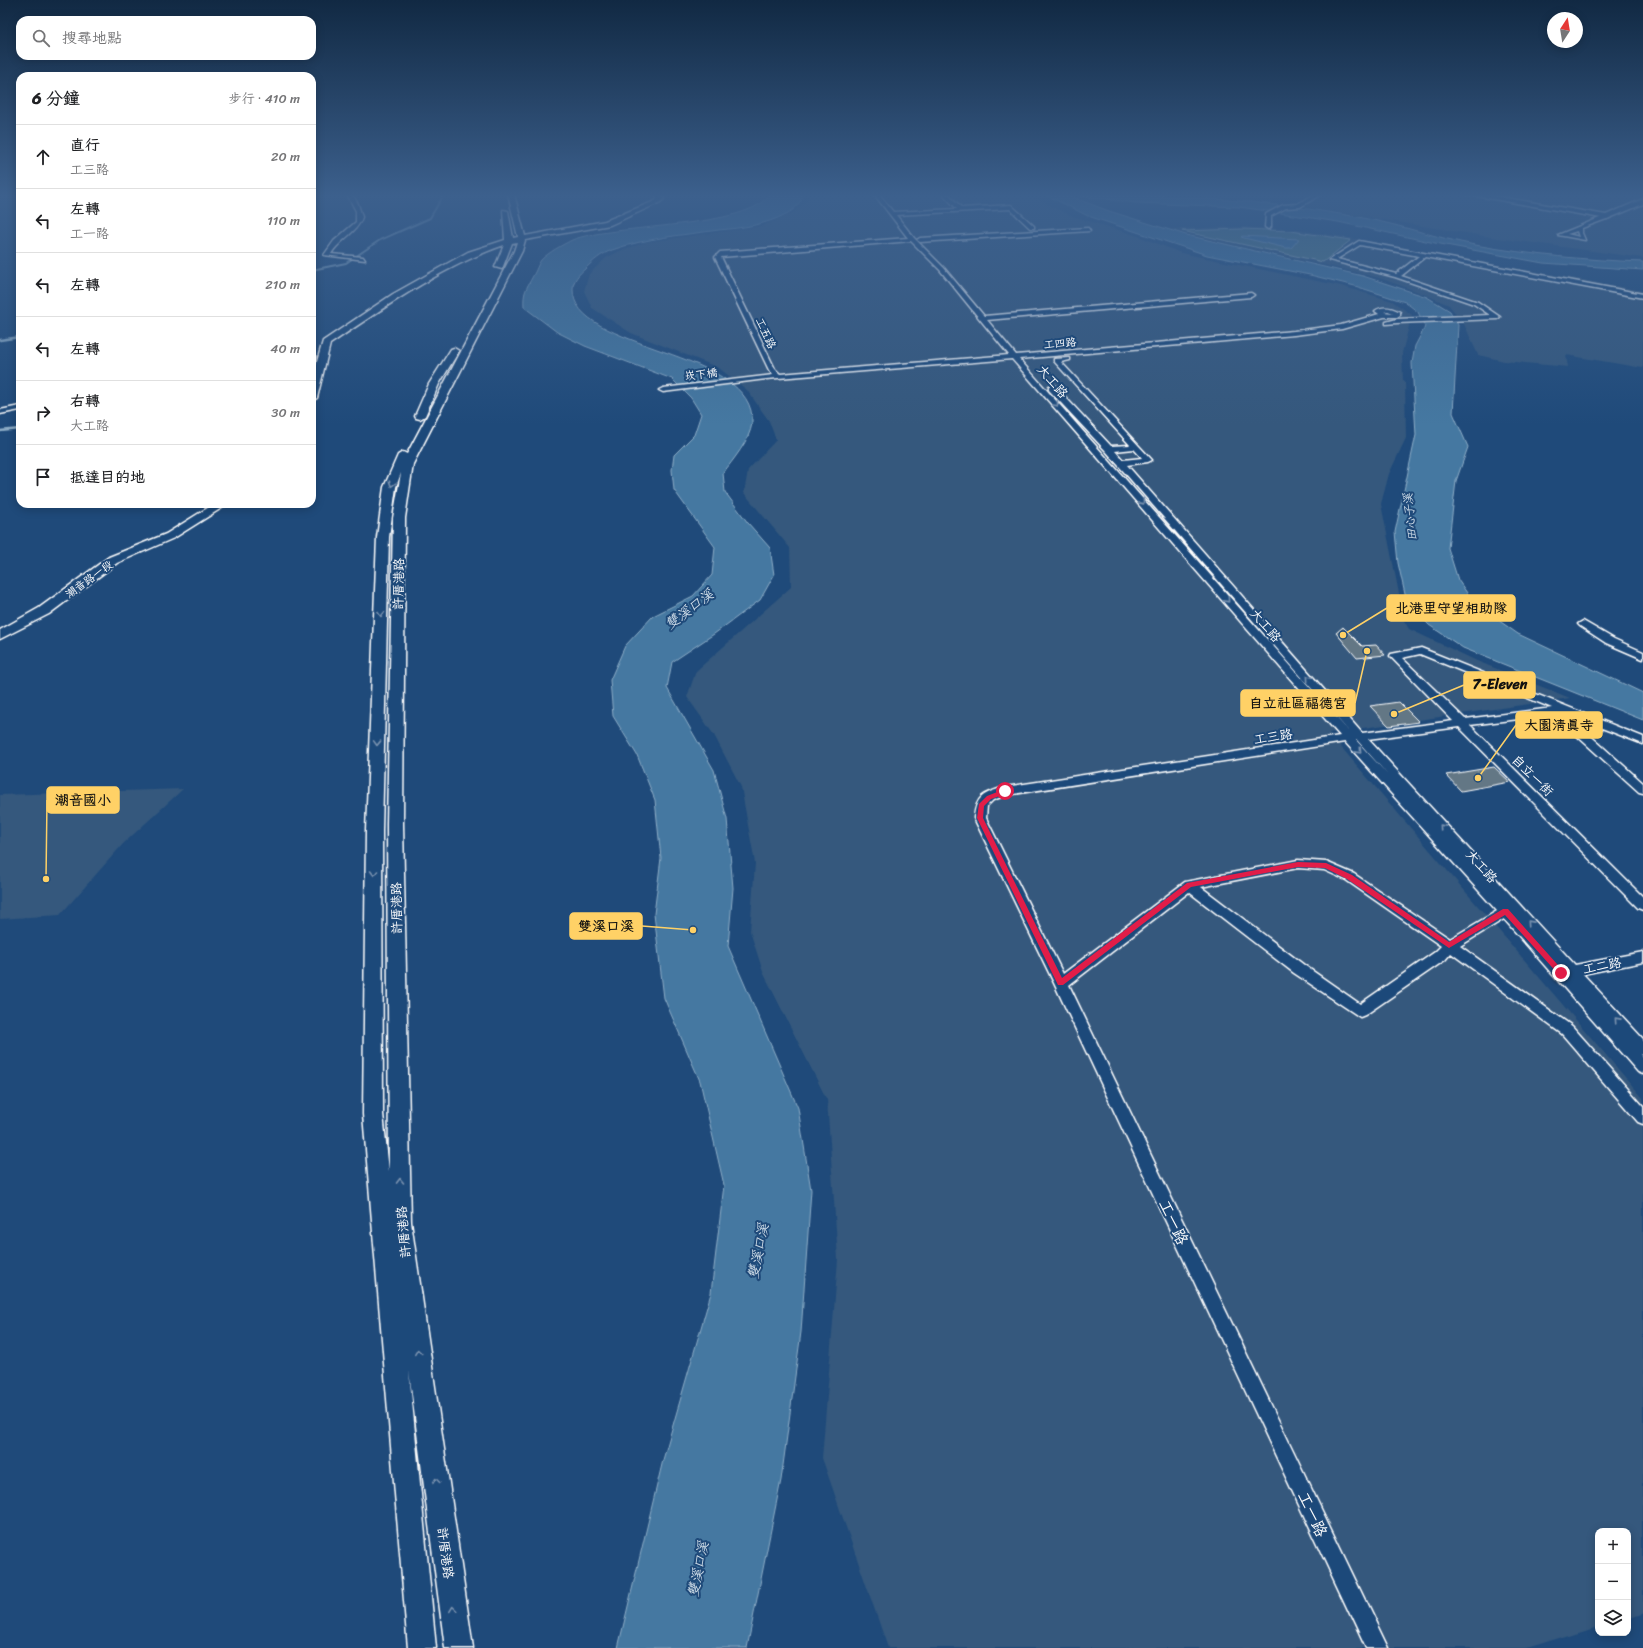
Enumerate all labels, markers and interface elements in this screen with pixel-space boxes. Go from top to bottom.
north arrow [1547,12,1583,48]
search box [16,16,316,60]
text: 搜尋地點 [62,25,122,51]
icon: search [30,27,52,49]
text: 6 分鐘 [32,83,80,113]
text: 步行 · 410 m [228,87,300,110]
text: 直行 [70,132,100,158]
text: 20 m [271,145,300,168]
icon: ahead [32,146,54,168]
text: 工三路 [70,158,109,181]
text: 左轉 [70,196,100,222]
text: 110 m [267,209,300,232]
icon: left [32,210,54,232]
text: 工一路 [70,222,109,245]
text: 左轉 [70,272,100,298]
text: 210 m [265,273,300,296]
icon: left [32,274,54,296]
street label: 工五路 [750,314,781,352]
street label: 工四路 [1043,333,1077,354]
text: 左轉 [70,336,100,362]
text: 40 m [270,337,300,360]
icon: left [32,338,54,360]
street label: 大工路 [1031,359,1074,404]
street label: 崁下橋 [684,363,719,386]
text: 右轉 [70,388,100,414]
one-way arrow [1052,400,1059,407]
text: 30 m [271,401,300,424]
icon: right [32,402,54,424]
text: 大工路 [70,414,109,437]
text: 抵達目的地 [70,464,145,490]
icon: arrive [32,466,54,488]
one-way arrow [388,481,397,488]
water label: 田心子溪 [1396,491,1423,542]
one-way arrow [1137,498,1144,505]
street label: 潮音路一段 [61,556,117,603]
street label: 許厝港路 [387,558,410,610]
water label: 雙溪口溪 [659,582,720,636]
one-way arrow [1223,595,1230,603]
callout: 北港里守望相助隊 [1387,595,1515,621]
text: 北港里守望相助隊 [1395,596,1507,621]
street label: 大工路 [1244,603,1287,648]
one-way arrow [377,611,385,617]
callout: 7-Eleven [1464,672,1535,698]
text: 7-Eleven [1473,672,1528,697]
one-way arrow [1307,676,1314,683]
callout: 自立社區福德宮 [1241,690,1355,716]
text: 自立社區福德宮 [1249,691,1347,716]
callout: 大園清真寺 [1516,712,1602,738]
text: 大園清真寺 [1524,713,1594,738]
street label: 工三路 [1252,722,1294,751]
one-way arrow [373,740,381,746]
one-way arrow [1354,746,1362,754]
street label: 自立一街 [1506,749,1559,802]
route start [996,782,1014,800]
callout: 潮音國小 [47,787,119,813]
text: 潮音國小 [55,788,111,813]
one-way arrow [1440,825,1447,832]
street label: 大工路 [1460,844,1503,889]
one-way arrow [370,870,378,876]
street label: 許厝港路 [385,882,408,934]
callout: 雙溪口溪 [570,913,642,939]
text: 雙溪口溪 [578,914,634,939]
one-way arrow [1528,921,1535,928]
street label: 工二路 [1581,950,1623,981]
route end [1552,964,1570,982]
one-way arrow [1614,1017,1622,1025]
one-way arrow [396,1178,404,1184]
street label: 工一路 [1150,1194,1197,1250]
street label: 許厝港路 [390,1205,417,1259]
water label: 雙溪口溪 [741,1220,776,1281]
one-way arrow [414,1349,423,1355]
one-way arrow [432,1477,441,1484]
street label: 工一路 [1289,1486,1336,1542]
street label: 許厝港路 [430,1526,461,1580]
map controls [1595,1528,1631,1636]
button: + [1595,1528,1631,1564]
water label: 雙溪口溪 [681,1538,716,1599]
button: − [1595,1564,1631,1600]
button: layers [1595,1600,1631,1636]
one-way arrow [449,1606,458,1612]

